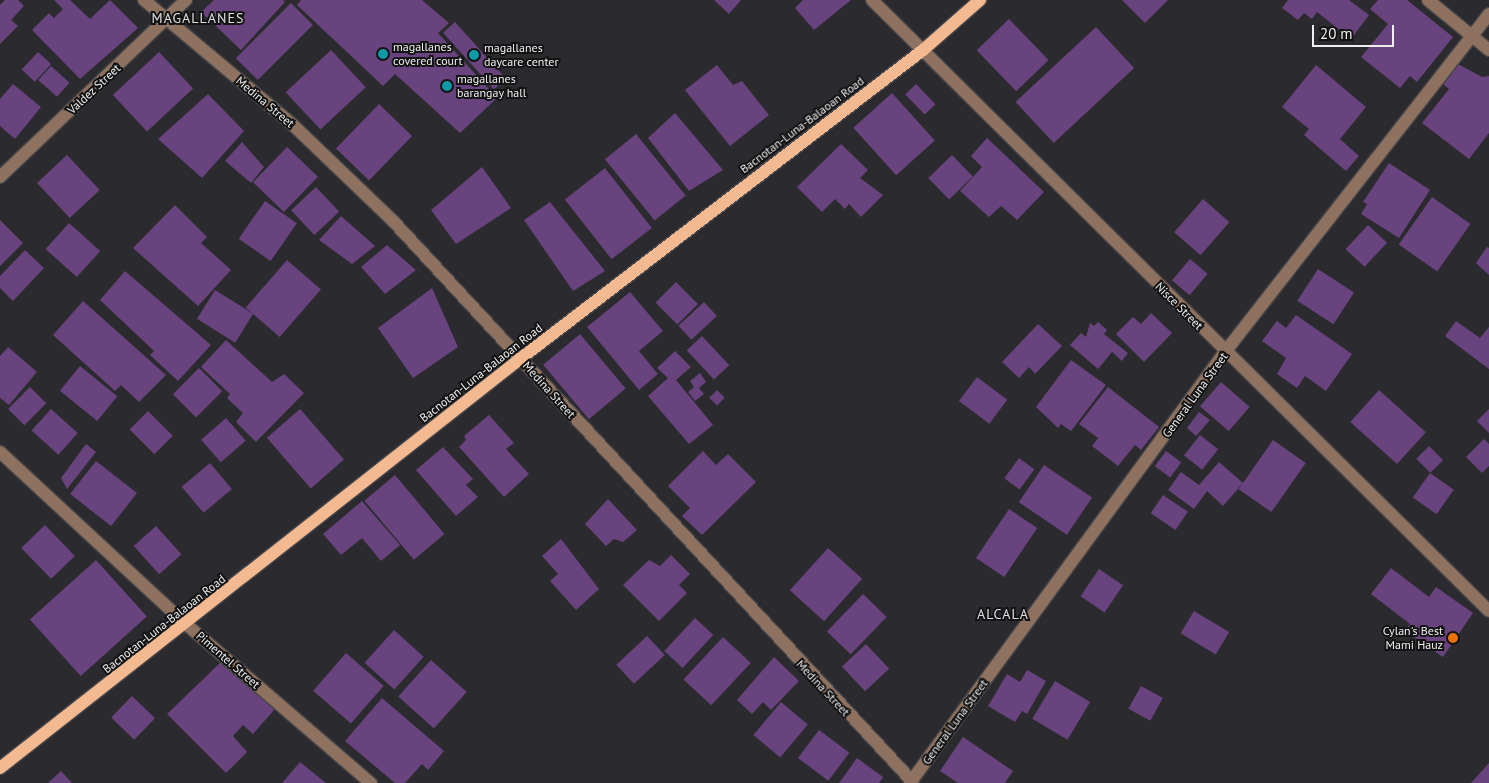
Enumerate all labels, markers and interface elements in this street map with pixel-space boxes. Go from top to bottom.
district label: MAGALLANES [150,10,246,26]
scale bar [1314,15,1396,47]
text: 20 m [1320,24,1353,43]
place label: magallanes covered court [393,40,463,68]
place label: magallanes daycare center [484,41,559,69]
marker: magallanes covered court [377,48,389,60]
marker: magallanes daycare center [468,49,480,61]
street label: Valdez Street [64,61,124,117]
place label: magallanes barangay hall [457,72,527,100]
street label: Medina Street [233,73,297,131]
street label: Bacnotan-Luna-Balaoan Road [737,74,867,176]
marker: magallanes barangay hall [441,80,453,92]
street label: Nisce Street [1152,279,1206,333]
street label: Bacnotan-Luna-Balaoan Road [417,321,545,425]
street label: General Luna Street [1159,350,1231,440]
street label: Medina Street [520,359,578,421]
street label: Bacnotan-Luna-Balaoan Road [100,572,228,676]
district label: ALCALA [976,606,1030,622]
place label: Cylan's Best Mami Hauz [1383,624,1443,652]
street label: Pimentel Street [193,628,263,692]
marker: Cylan's Best Mami Hauz [1447,632,1459,644]
street label: Medina Street [793,657,853,719]
street label: General Luna Street [919,677,991,767]

